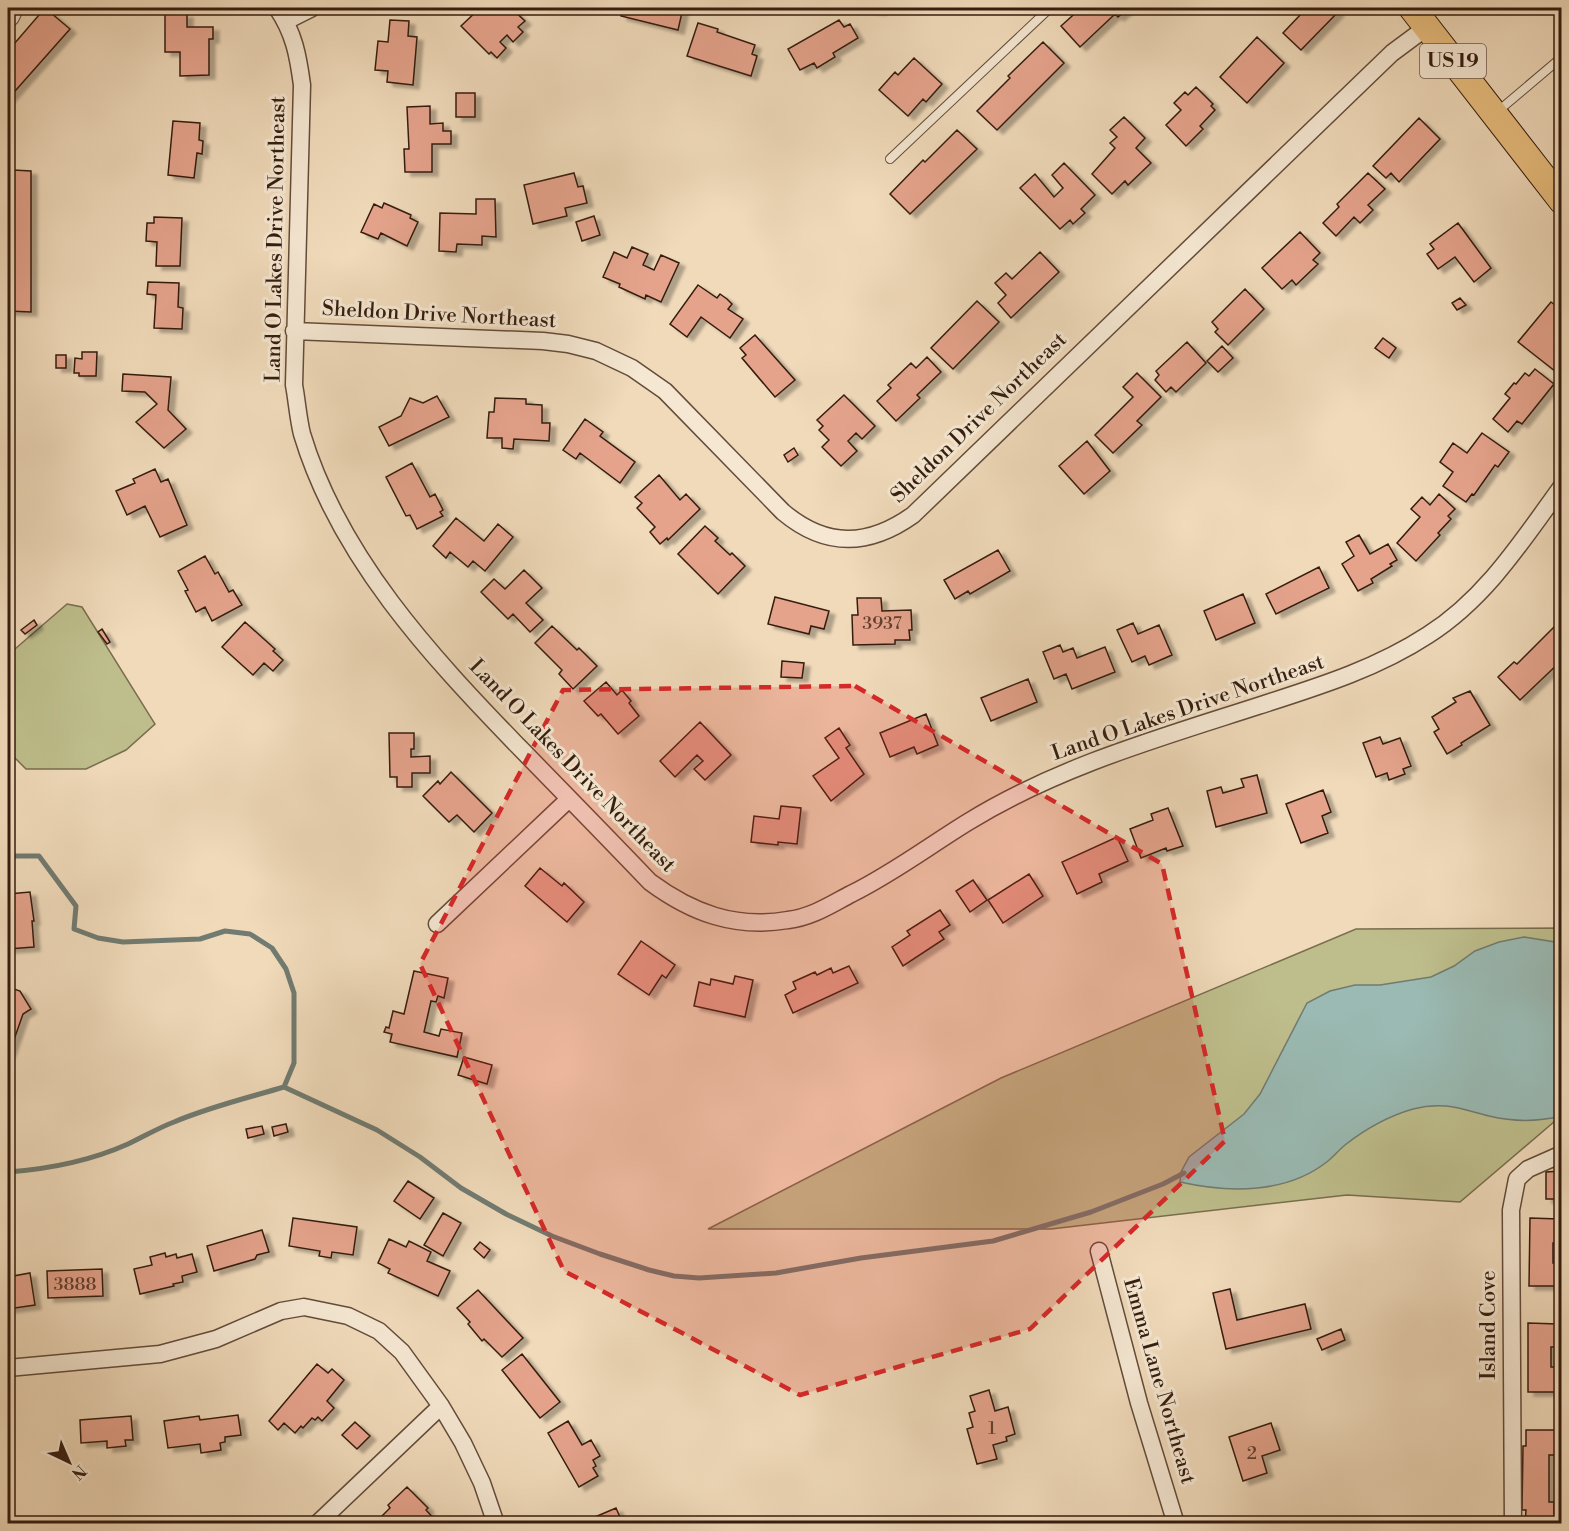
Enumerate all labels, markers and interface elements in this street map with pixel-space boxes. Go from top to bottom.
road number: US 19 [1420,44,1486,78]
street label: Land O Lakes Drive Northeast [261,95,292,382]
street label: Sheldon Drive Northeast [321,296,557,334]
street label: Sheldon Drive Northeast [886,327,1073,509]
house number: 3937 [862,612,902,635]
street label: Land O Lakes Drive Northeast [1048,649,1328,767]
street label: Land O Lakes Drive Northeast [463,654,681,878]
street label: Island Cove [1476,1270,1502,1380]
house number: 3888 [53,1273,97,1296]
street label: Emma Lane Northeast [1117,1275,1201,1488]
house number: 1 [988,1417,996,1440]
north arrow [39,1432,99,1492]
house number: 2 [1247,1442,1257,1465]
text: N [67,1460,90,1484]

